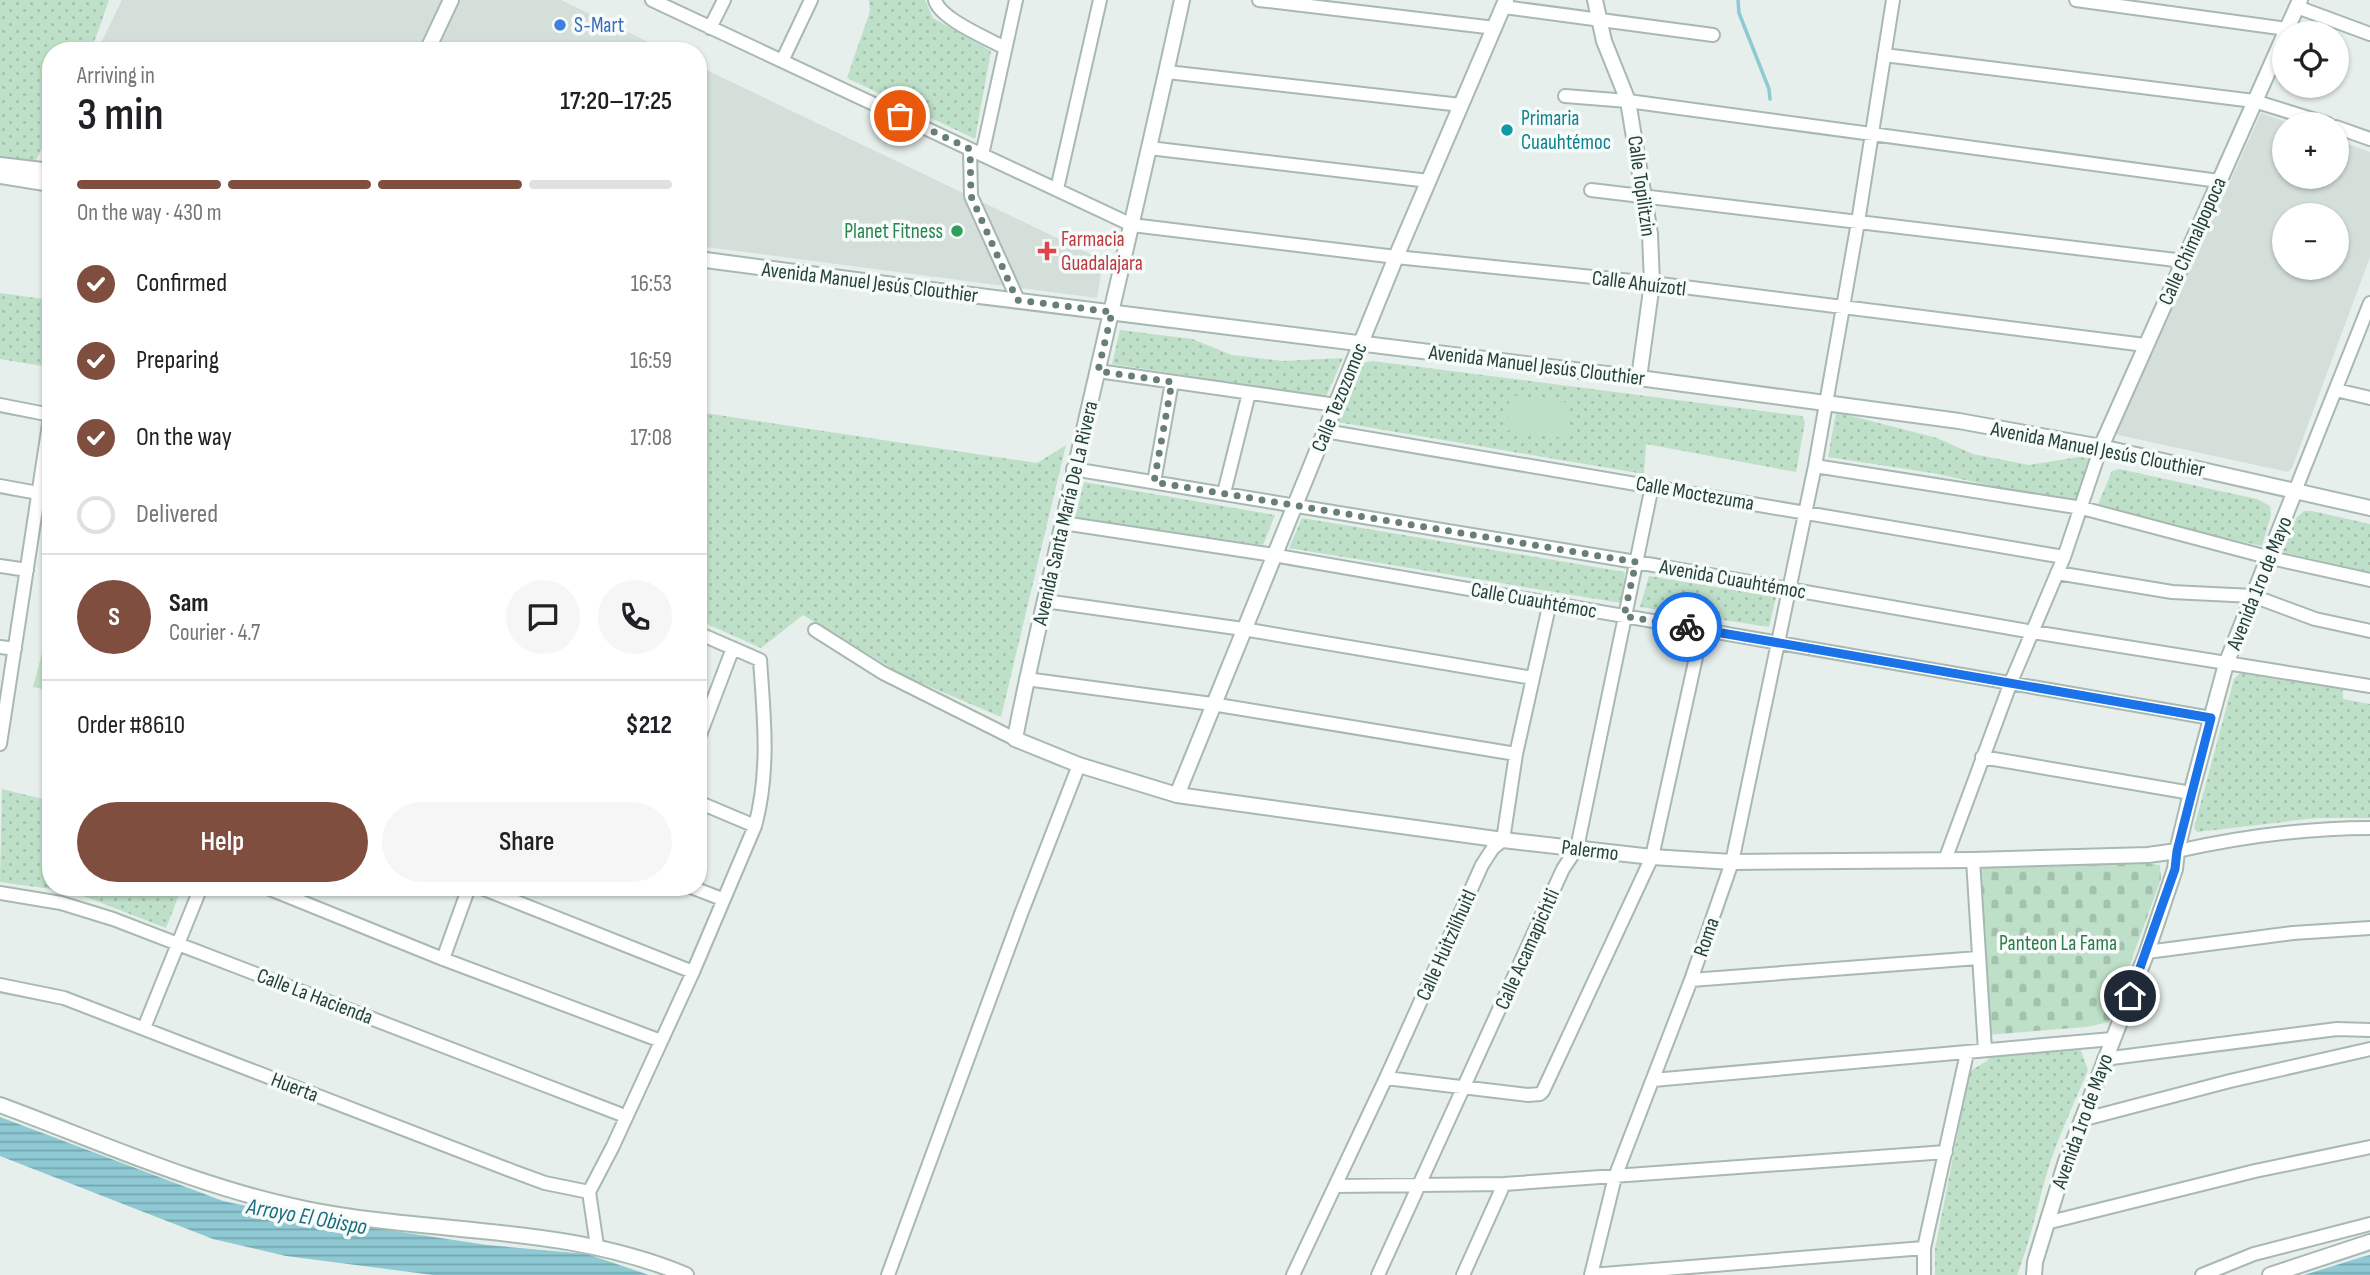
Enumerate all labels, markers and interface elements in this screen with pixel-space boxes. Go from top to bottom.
place label: S-Mart [574,13,624,38]
marker: S-Mart [552,17,568,33]
map controls [2272,21,2349,280]
button: locate [2272,21,2349,98]
text: Arriving in [77,62,155,90]
text: 17:20–17:25 [560,86,672,117]
pin [870,86,930,146]
text: 3 min [77,88,164,143]
icon: bag [881,97,919,135]
place label: Primaria Cuauhtémoc [1521,106,1611,155]
button: + [2272,112,2349,189]
marker: Primaria Cuauhtémoc [1499,122,1515,138]
street label: Calle Topilitzin [1622,134,1661,238]
street label: Calle Chimalpopoca [2153,173,2232,309]
text: On the way · 430 m [77,199,222,227]
button: − [2272,203,2349,280]
place label: Planet Fitness [844,219,943,244]
marker: Planet Fitness [949,223,965,239]
place label: Farmacia Guadalajara [1061,227,1143,276]
marker: Farmacia Guadalajara [1039,243,1055,259]
street label: Avenida Manuel Jesús Clouthier [759,257,979,308]
icon: check [77,265,115,303]
street label: Calle Ahuízotl [1590,265,1687,302]
text: Confirmed [136,268,227,299]
text: 16:53 [631,270,672,298]
street label: Calle Tezozomoc [1306,339,1373,455]
street label: Avenida Manuel Jesús Clouthier [1426,340,1646,391]
icon: check [77,342,115,380]
text: Preparing [136,345,219,376]
text: 16:59 [630,347,672,375]
street label: Avenida Santa María De La Rivera [1027,399,1103,629]
street label: Avenida Manuel Jesús Clouthier [1988,416,2207,483]
icon: check [77,419,115,457]
text: On the way [136,422,232,453]
text: 17:08 [630,424,672,452]
street label: Calle Moctezuma [1634,471,1756,516]
text: Delivered [136,499,218,530]
street label: Avenida 1ro de Mayo [2221,513,2298,654]
street label: Avenida Cuauhtémoc [1657,554,1808,605]
street label: Calle Cuauhtémoc [1469,577,1599,624]
button: chat [506,580,580,654]
button: phone [598,580,672,654]
text: Sam [169,588,209,619]
courier [1652,592,1722,662]
text: S [108,602,120,633]
icon: bike [1668,608,1706,646]
text: Courier · 4.7 [169,619,260,647]
text: Order #8610 [77,710,185,741]
text: $212 [625,710,672,741]
button: Help [77,802,368,882]
button: Share [382,802,672,882]
street label: Palermo [1560,835,1620,866]
street label: Calle Acamapichtli [1490,885,1565,1013]
street label: Calle Huitzilíhuitl [1411,886,1482,1004]
street label: Roma [1688,914,1725,960]
park label: Panteon La Fama [1999,931,2117,956]
street label: Calle La Hacienda [253,963,376,1030]
pin [2100,966,2160,1026]
icon: home [2111,977,2149,1015]
street label: Avenida 1ro de Mayo [2046,1050,2118,1193]
street label: Huerta [268,1067,322,1108]
water label: Arroyo El Obispo [244,1192,370,1241]

